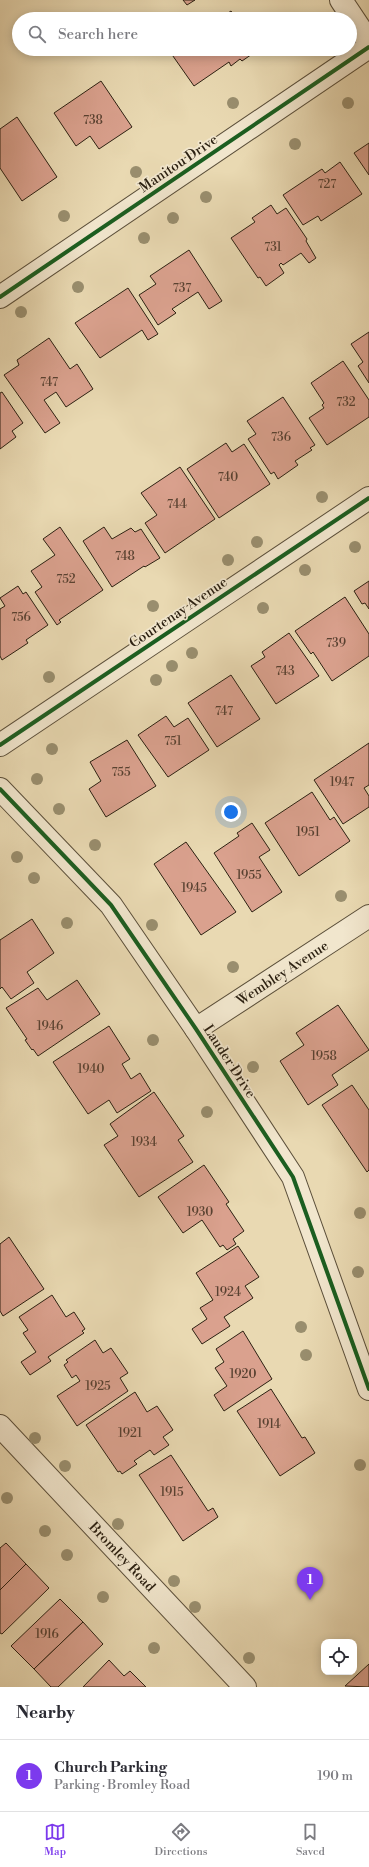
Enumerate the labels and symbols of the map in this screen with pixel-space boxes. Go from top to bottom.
house number: 738 [83,113,103,128]
street label: Manitou Drive [136,131,221,197]
house number: 727 [318,177,336,192]
house number: 731 [264,240,283,255]
house number: 737 [173,281,191,296]
house number: 747 [40,375,58,390]
house number: 732 [336,395,356,410]
house number: 736 [271,430,291,445]
house number: 740 [218,470,238,485]
house number: 744 [167,497,187,512]
house number: 748 [115,549,135,564]
house number: 752 [56,572,76,587]
street label: Courtenay Avenue [126,573,231,652]
house number: 756 [11,610,31,625]
house number: 739 [326,636,346,651]
house number: 743 [275,664,295,679]
house number: 747 [215,704,233,719]
house number: 751 [164,734,183,749]
house number: 755 [111,765,131,780]
house number: 1947 [330,775,354,790]
your location [221,802,241,822]
house number: 1951 [296,825,321,840]
house number: 1955 [236,868,262,883]
house number: 1945 [181,881,207,896]
street label: Wembley Avenue [233,937,332,1011]
house number: 1946 [37,1019,63,1034]
street label: Lauder Drive [199,1021,260,1102]
house number: 1958 [311,1049,337,1064]
house number: 1940 [77,1062,105,1077]
house number: 1934 [131,1135,157,1150]
house number: 1930 [187,1205,213,1220]
house number: 1924 [215,1285,241,1300]
house number: 1920 [230,1367,256,1382]
house number: 1925 [85,1379,111,1394]
house number: 1914 [257,1417,281,1432]
house number: 1921 [118,1426,143,1441]
house number: 1915 [160,1485,184,1500]
street label: Bromley Road [84,1518,159,1596]
pin: 1 [297,1567,323,1600]
house number: 1916 [35,1627,59,1642]

